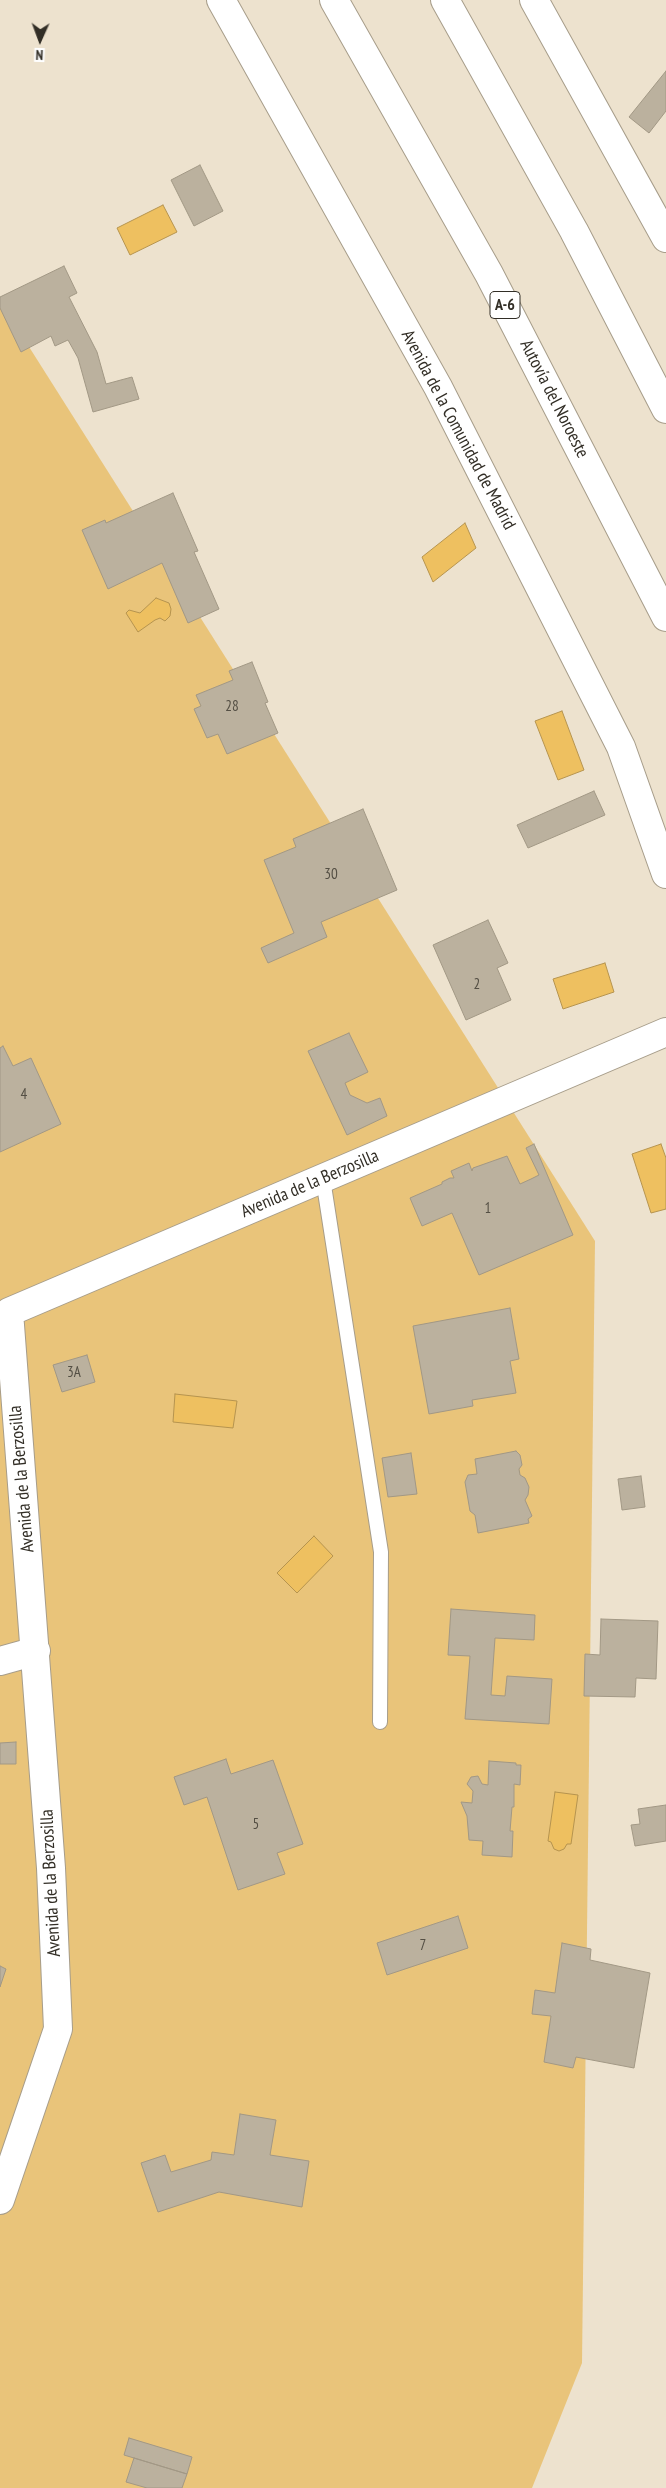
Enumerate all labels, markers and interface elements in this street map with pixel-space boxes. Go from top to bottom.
north arrow [15,15,65,65]
text: N [35,46,44,64]
road number: A-6 [490,292,520,318]
street label: Avenida de la Comunidad de Madrid [396,327,520,533]
street label: Autovía del Noroeste [515,336,593,462]
house number: 28 [225,698,239,716]
house number: 30 [324,866,338,884]
house number: 2 [474,976,480,994]
house number: 4 [21,1086,27,1104]
street label: Avenida de la Berzosilla [238,1145,382,1223]
house number: 1 [485,1200,491,1218]
house number: 3A [67,1364,81,1382]
street label: Avenida de la Berzosilla [5,1404,39,1554]
street label: Avenida de la Berzosilla [36,1809,66,1957]
house number: 5 [253,1816,259,1834]
house number: 7 [420,1937,426,1955]

